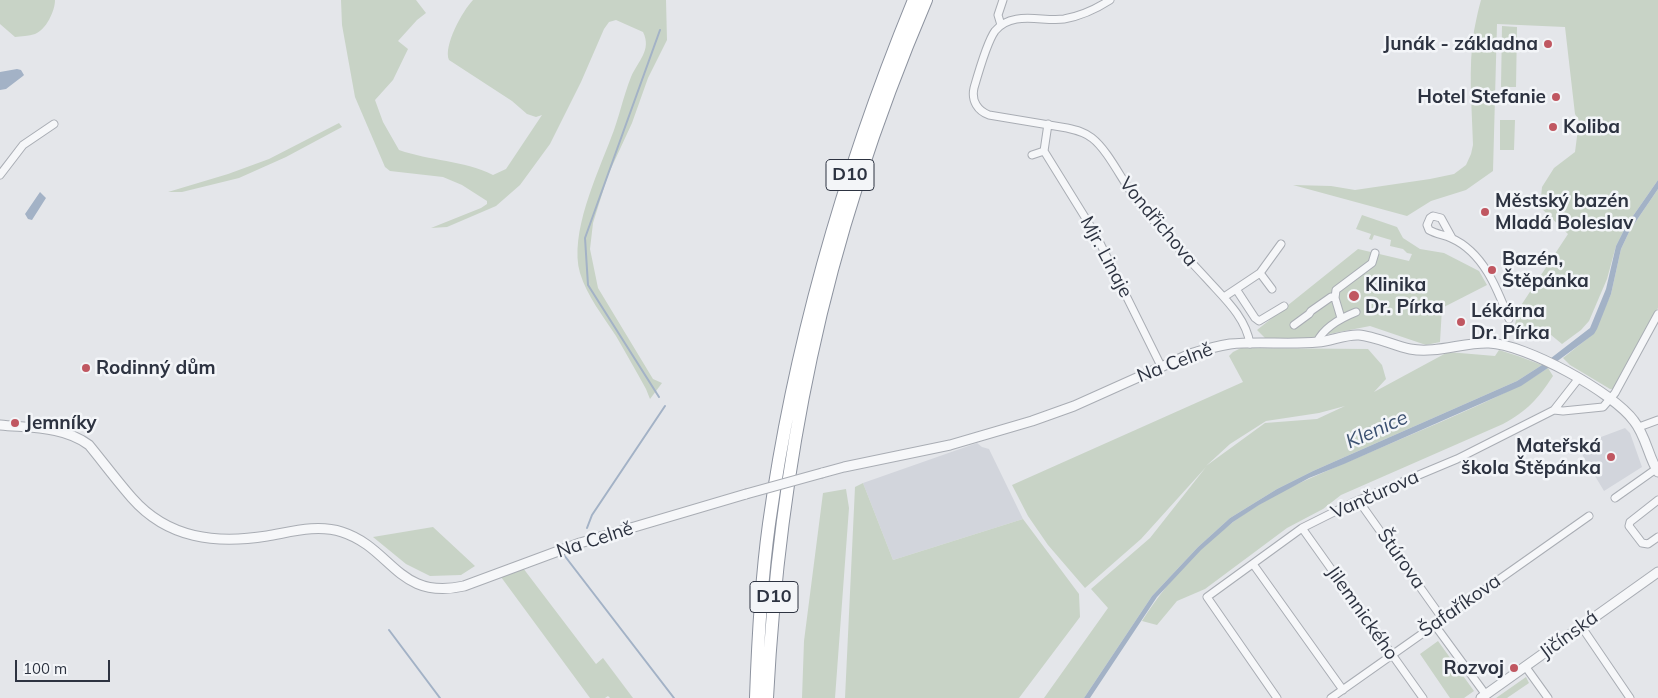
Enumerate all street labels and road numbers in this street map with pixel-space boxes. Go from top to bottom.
road number: D10 [826,160,874,190]
street label: Vondřichova [1114,173,1202,271]
street label: Mjr. Linaje [1075,212,1137,302]
street label: Na Celně [1134,338,1216,388]
street label: Vančurova [1327,465,1423,525]
street label: Na Celně [554,517,636,563]
street label: Štúrova [1372,525,1430,593]
street label: Jilemnického [1321,562,1403,664]
street label: Šafaříkova [1415,570,1505,642]
road number: D10 [750,582,798,612]
street label: Jičínská [1535,606,1603,664]

